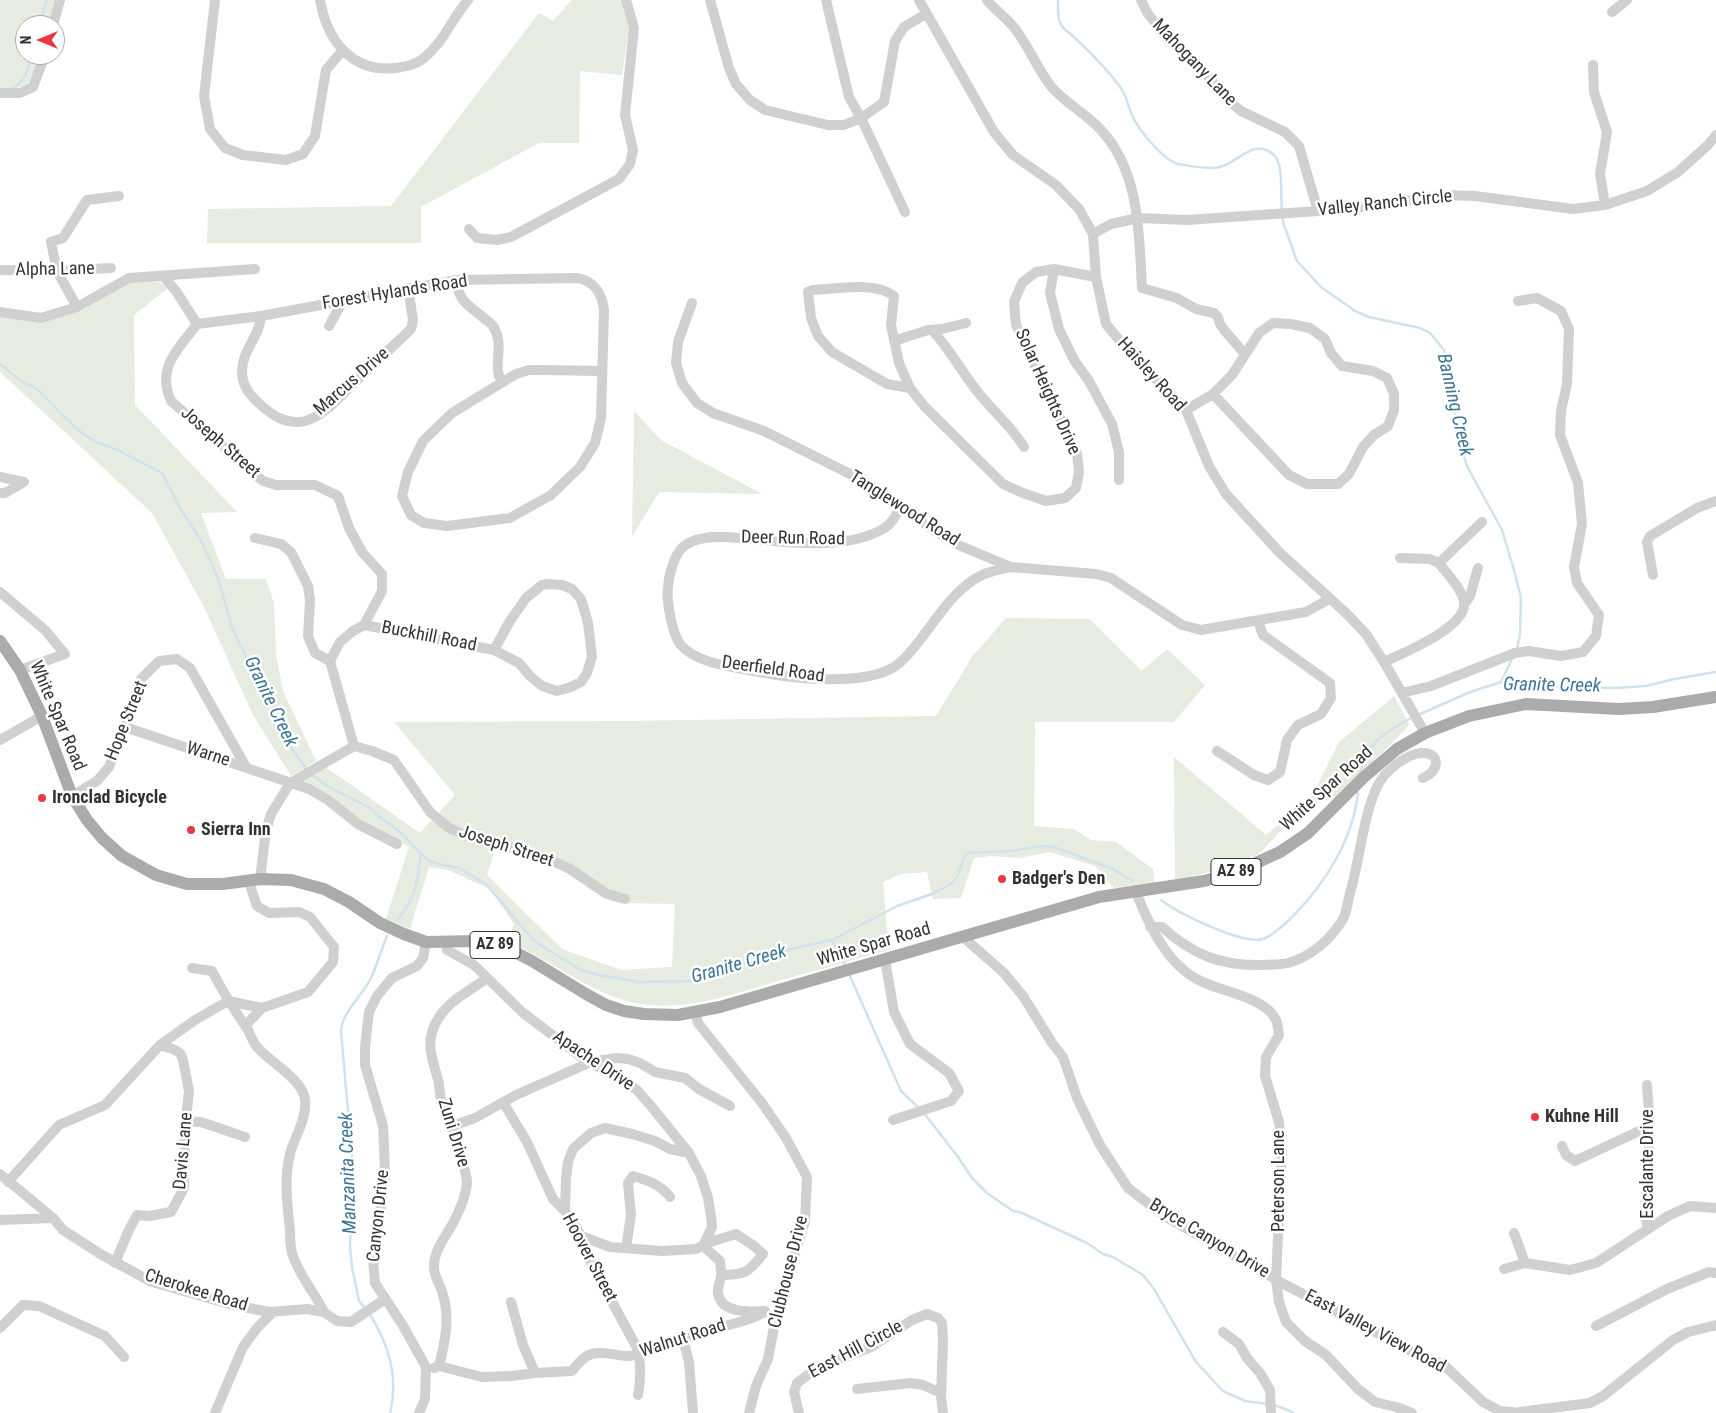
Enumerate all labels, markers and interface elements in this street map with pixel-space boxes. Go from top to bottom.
north arrow [15,15,65,65]
street label: Mahogany Lane [1147,15,1241,111]
text: N [18,36,34,44]
street label: Valley Ranch Circle [1317,186,1453,222]
street label: Alpha Lane [15,259,95,281]
street label: Forest Hylands Road [321,271,469,315]
street label: Solar Heights Drive [1010,326,1084,458]
street label: Haisley Road [1112,333,1190,417]
street label: Marcus Drive [310,343,394,421]
water label: Banning Creek [1431,351,1477,459]
street label: Joseph Street [176,403,264,483]
street label: Tanglewood Road [845,466,963,552]
street label: Deer Run Road [741,527,845,551]
street label: Buckhill Road [380,617,478,657]
street label: Deerfield Road [720,652,826,688]
water label: Granite Creek [238,653,302,751]
street label: White Spar Road [24,658,90,774]
water label: Granite Creek [1503,674,1601,698]
street label: Hope Street [101,678,153,764]
street label: Warne [183,738,233,772]
street label: White Spar Road [1276,742,1378,836]
place label: Ironclad Bicycle [52,787,167,809]
marker: Ironclad Bicycle [36,792,48,804]
place label: Sierra Inn [201,819,271,841]
street label: Joseph Street [456,822,556,872]
marker: Sierra Inn [185,824,197,836]
road number: AZ 89 [1211,859,1261,886]
place label: Badger's Den [1012,868,1105,890]
marker: Badger's Den [996,873,1008,885]
street label: White Spar Road [815,918,933,972]
road number: AZ 89 [470,932,520,958]
water label: Granite Creek [689,941,789,989]
street label: Apache Drive [548,1026,638,1096]
street label: Zuni Drive [432,1096,474,1170]
place label: Kuhne Hill [1545,1106,1619,1128]
street label: Escalante Drive [1637,1109,1659,1219]
marker: Kuhne Hill [1529,1111,1541,1123]
street label: Davis Lane [170,1112,198,1190]
water label: Manzanita Creek [335,1112,363,1234]
street label: Peterson Lane [1268,1130,1290,1232]
street label: Canyon Drive [363,1169,395,1263]
street label: Bryce Canyon Drive [1145,1195,1273,1283]
street label: Hoover Street [557,1210,621,1306]
street label: Clubhouse Drive [765,1214,813,1330]
street label: Cherokee Road [142,1265,250,1317]
street label: East Valley View Road [1301,1286,1449,1378]
street label: Walnut Road [637,1315,729,1363]
street label: East Hill Circle [805,1316,907,1384]

